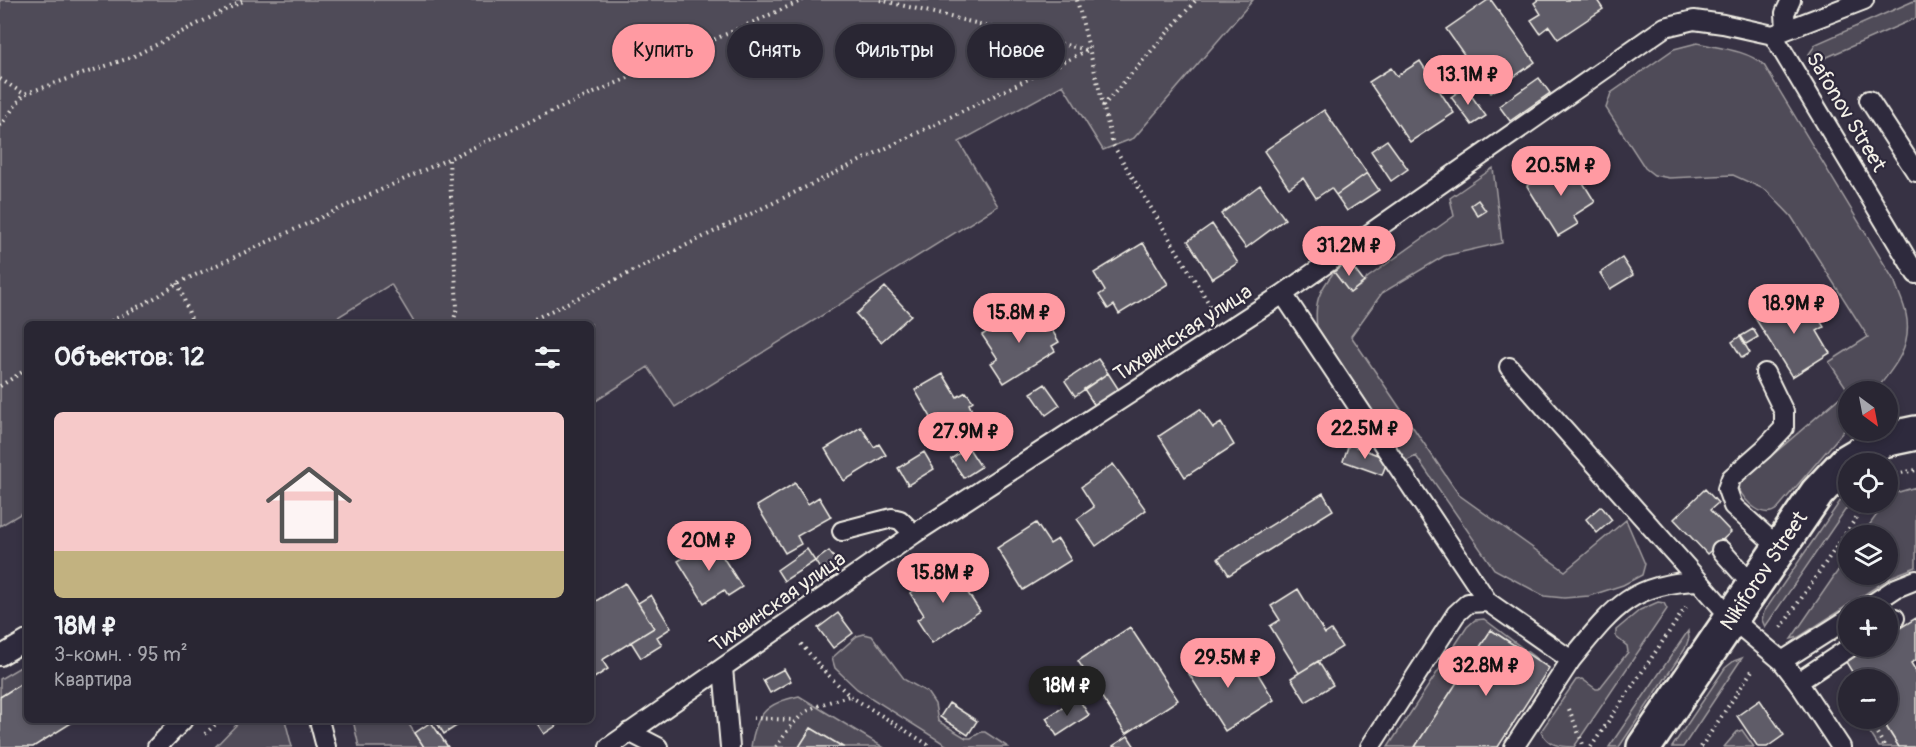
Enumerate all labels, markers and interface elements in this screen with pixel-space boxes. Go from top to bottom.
chip: Купить [612,24,715,78]
chip: Снять [727,24,823,78]
chip: Фильтры [835,24,955,78]
chip: Новое [967,24,1065,78]
street label: Safonov Street [1800,47,1893,177]
pin: 13.1M ₽ [1413,55,1523,106]
text: 13.1M ₽ [1437,62,1499,87]
pin: 20.5M ₽ [1506,146,1616,197]
text: 20.5M ₽ [1526,153,1596,178]
pin: 31.2M ₽ [1294,226,1404,277]
text: 31.2M ₽ [1316,233,1382,258]
street label: Тихвинская улица [1109,278,1257,388]
pin: 18.9M ₽ [1739,284,1849,335]
text: 18.9M ₽ [1762,291,1826,316]
pin: 15.8M ₽ [964,293,1074,344]
text: 15.8M ₽ [987,300,1051,325]
text: Объектов: 12 [54,341,205,373]
icon: filters [531,341,564,374]
north arrow [1838,381,1898,441]
map controls [1838,381,1898,729]
pin: 22.5M ₽ [1310,409,1420,460]
pin: 27.9M ₽ [911,412,1021,463]
text: 22.5M ₽ [1331,416,1399,441]
text: 27.9M ₽ [932,419,1000,444]
icon: home [255,451,363,559]
button: locate [1838,453,1898,513]
street label: Nikiforov Street [1714,506,1814,636]
pin: 20M ₽ [667,521,751,572]
button: layers [1838,525,1898,585]
text: 20M ₽ [681,528,737,553]
street label: Тихвинская улица [705,545,851,659]
pin: 15.8M ₽ [888,553,998,604]
text: 15.8M ₽ [911,560,975,585]
button: + [1838,597,1898,657]
text: 18M ₽ [54,610,117,642]
pin: 29.5M ₽ [1173,638,1283,689]
text: 3-комн. · 95 m² [54,642,188,667]
text: 29.5M ₽ [1194,645,1262,670]
pin: 32.8M ₽ [1431,646,1541,697]
text: 32.8M ₽ [1452,653,1520,678]
pin: 18M ₽ [1025,666,1109,717]
text: Квартира [54,667,132,692]
button: − [1838,669,1898,729]
text: 18M ₽ [1043,673,1091,698]

